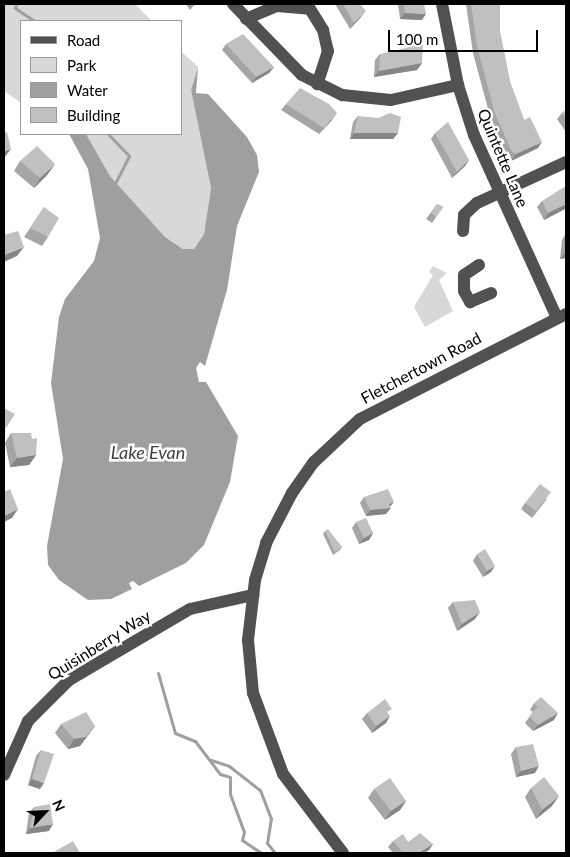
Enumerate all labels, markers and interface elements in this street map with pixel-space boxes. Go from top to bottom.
legend [20,20,182,135]
scale bar [390,20,540,52]
text: 100 m [396,30,438,48]
text: Road [67,31,100,49]
text: Park [67,56,96,74]
text: Water [67,81,108,99]
text: Building [67,106,120,124]
street label: Quintette Lane [474,106,532,210]
street label: Fletchertown Road [358,328,484,408]
water label: Lake Evan [111,441,185,463]
street label: Quisinberry Way [44,606,154,684]
north arrow [20,787,70,837]
text: N [49,797,69,814]

